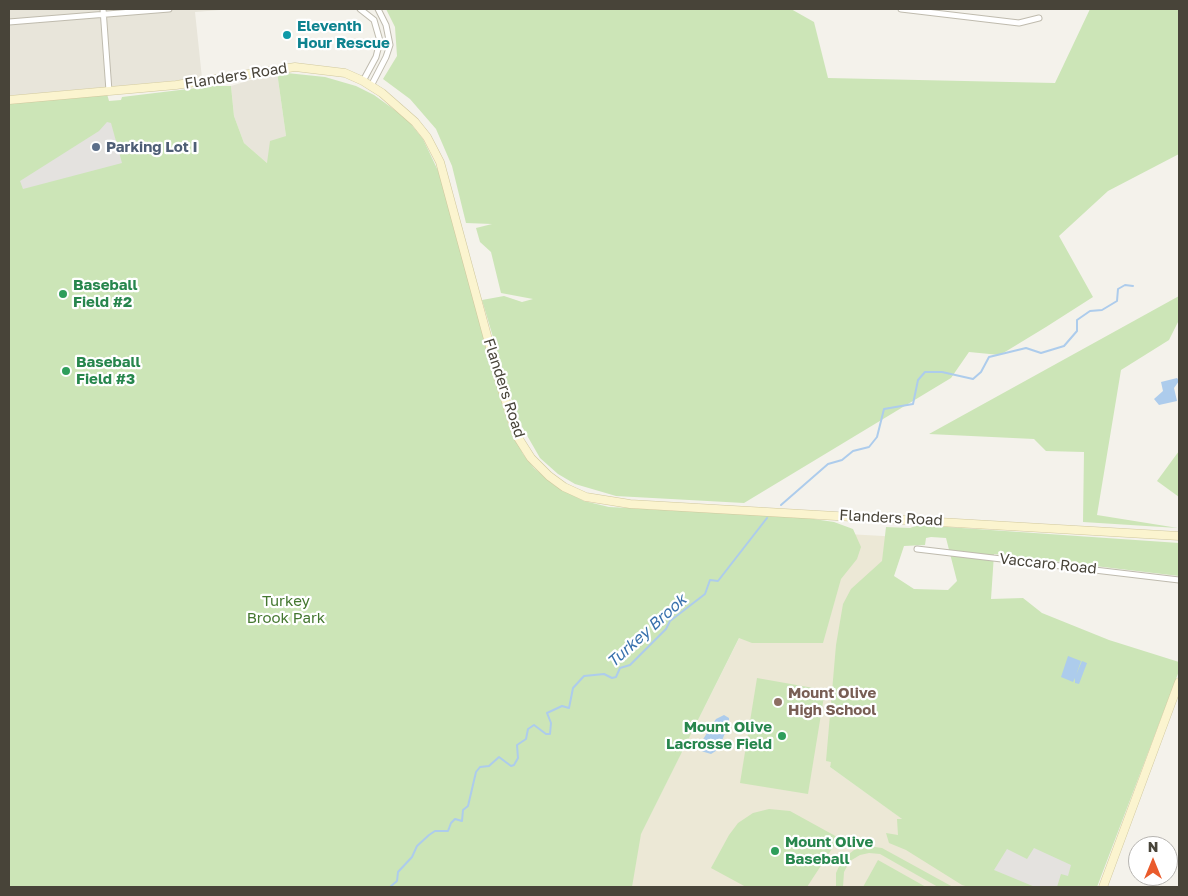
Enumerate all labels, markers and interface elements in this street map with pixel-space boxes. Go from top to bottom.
place label: Eleventh Hour Rescue [297,17,390,52]
marker: Eleventh Hour Rescue [281,29,293,41]
street label: Flanders Road [183,59,289,93]
place label: Parking Lot I [106,138,198,156]
marker: Parking Lot I [90,141,102,153]
place label: Baseball Field #2 [73,276,137,311]
marker: Baseball Field #2 [57,288,69,300]
street label: Flanders Road [479,336,529,440]
place label: Baseball Field #3 [76,353,140,388]
marker: Baseball Field #3 [60,365,72,377]
street label: Flanders Road [839,506,943,530]
street label: Vaccaro Road [999,550,1097,578]
water label: Turkey Brook [603,590,691,672]
park label: Turkey Brook Park [247,592,325,627]
place label: Mount Olive High School [788,684,876,719]
marker: Mount Olive High School [772,696,784,708]
place label: Mount Olive Lacrosse Field [666,718,772,753]
marker: Mount Olive Lacrosse Field [776,730,788,742]
place label: Mount Olive Baseball [785,833,873,868]
north arrow [1128,836,1178,886]
text: N [1148,838,1158,855]
marker: Mount Olive Baseball [769,845,781,857]

